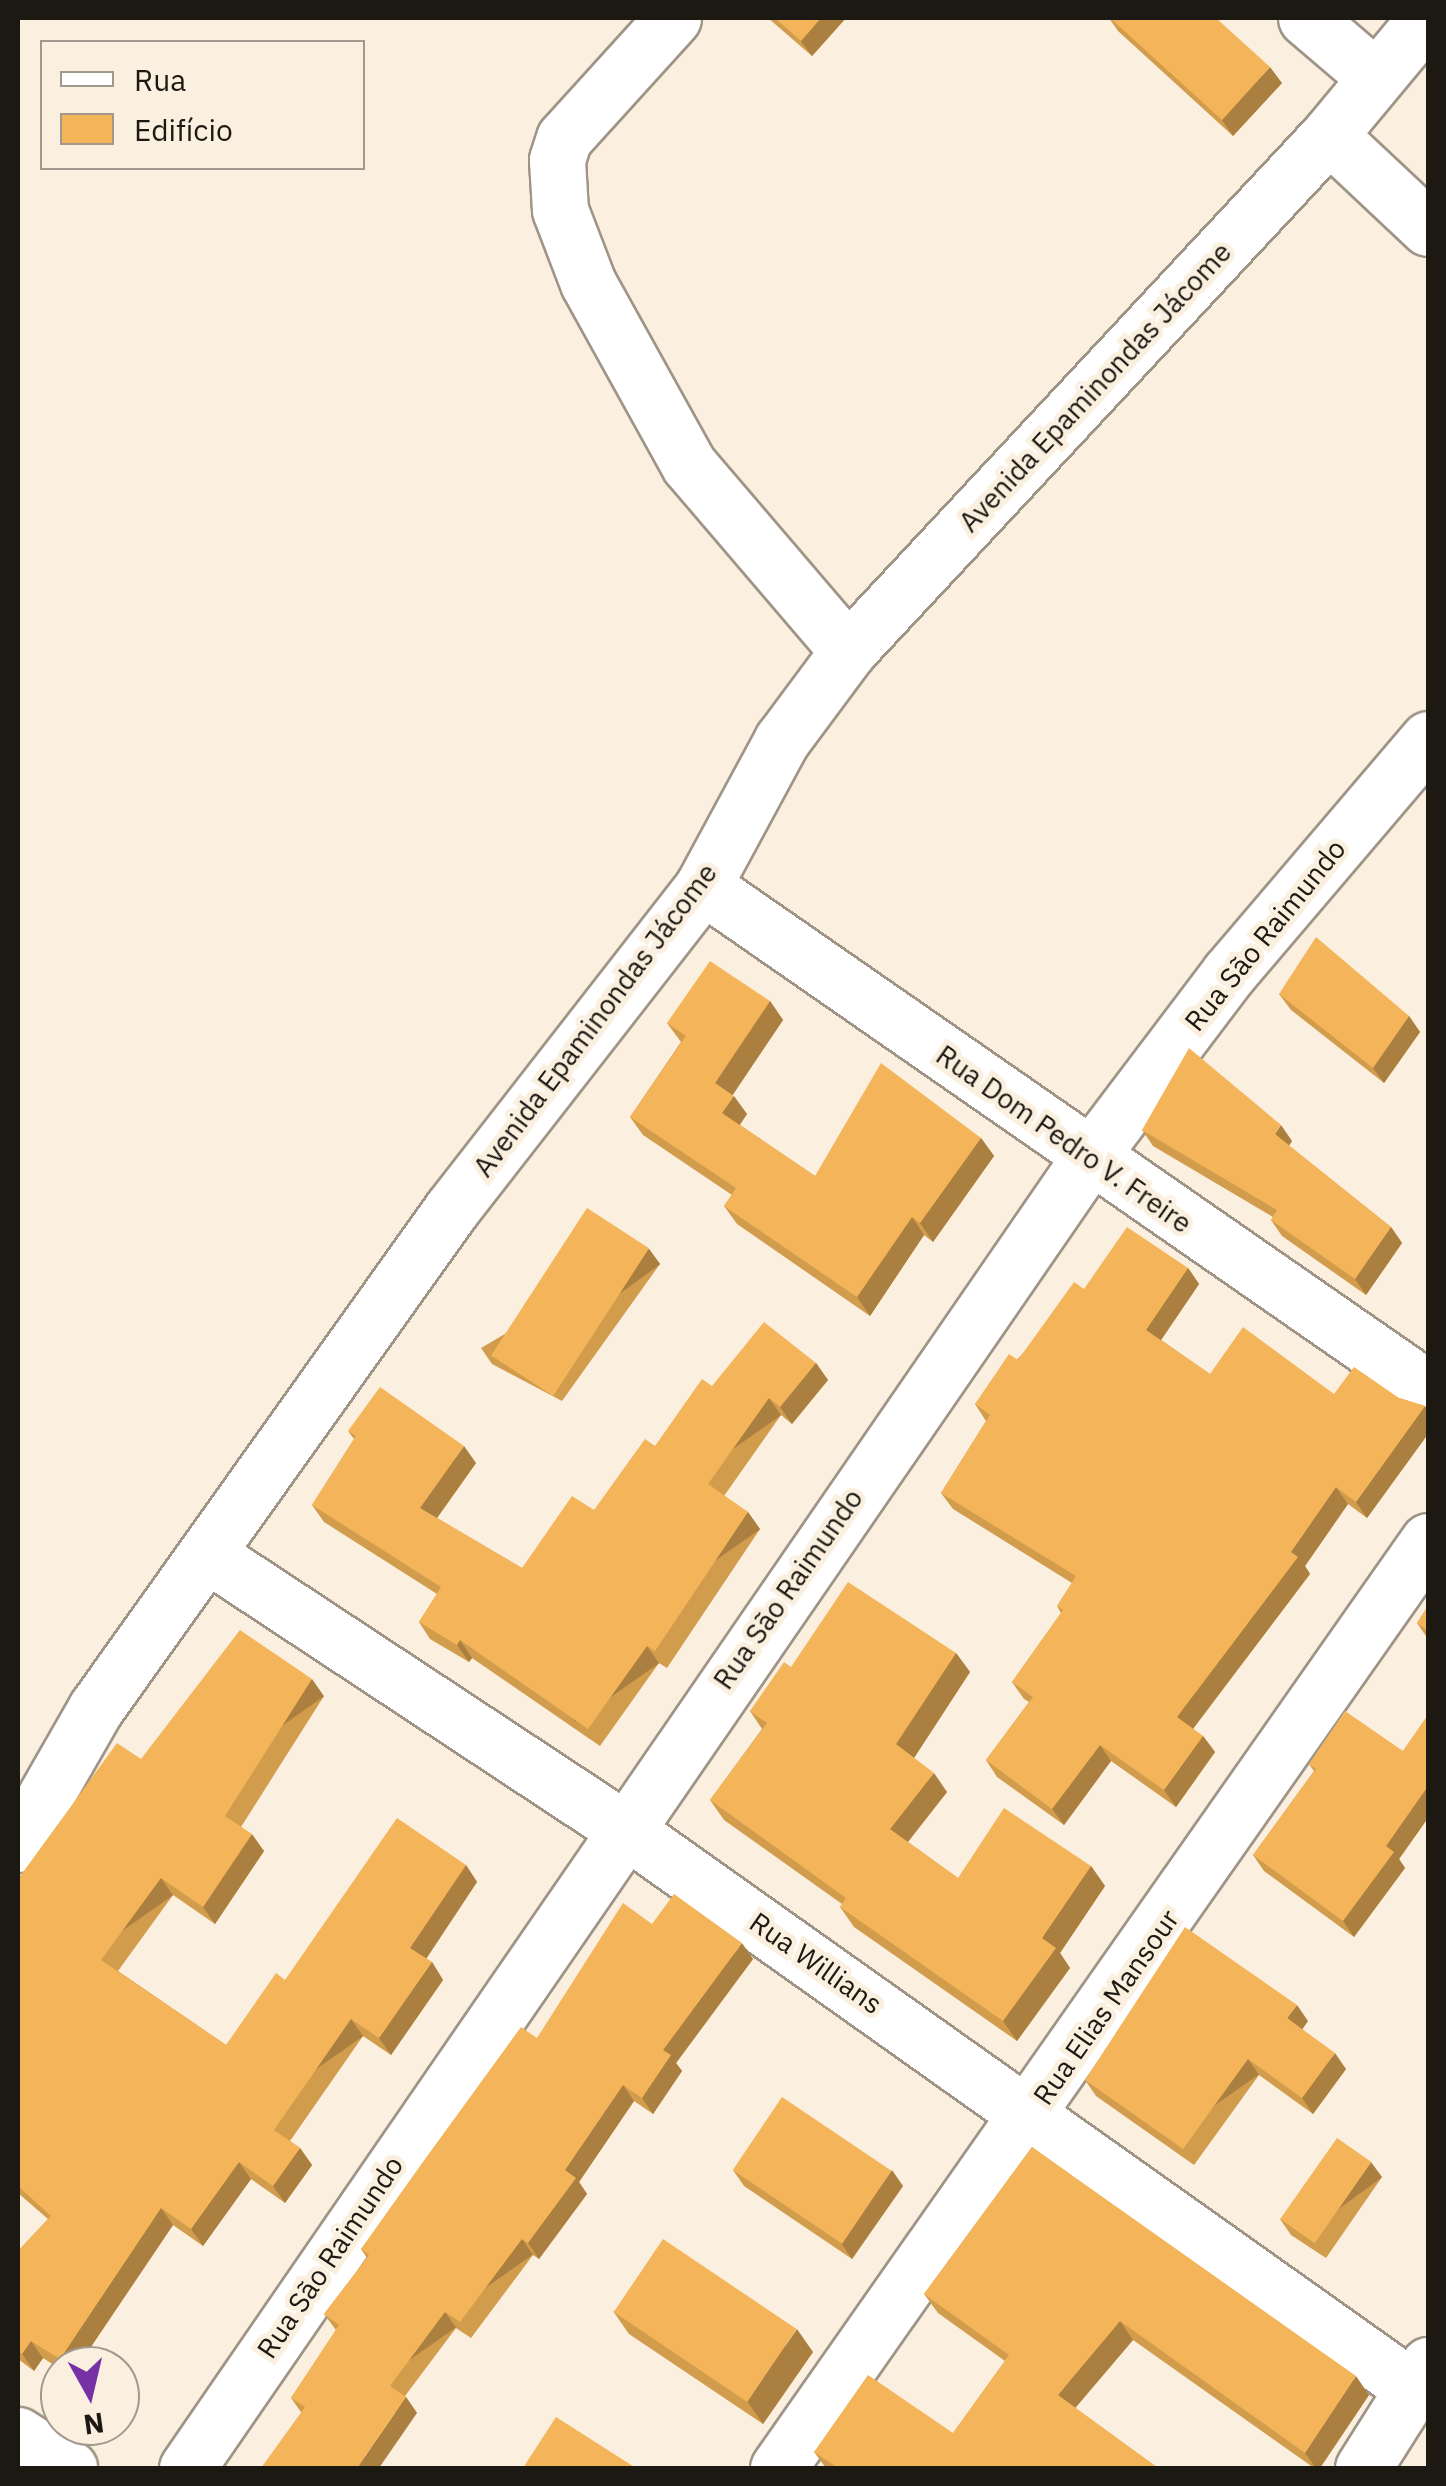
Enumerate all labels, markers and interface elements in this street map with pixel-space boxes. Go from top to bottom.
legend [40,40,365,170]
text: Rua [134,60,186,99]
text: Edifício [134,110,233,149]
street label: Avenida Epaminondas Jácome [952,235,1238,539]
street label: Rua São Raimundo [1177,832,1353,1038]
street label: Avenida Epaminondas Jácome [466,857,724,1183]
street label: Rua Dom Pedro V. Freire [930,1038,1198,1240]
street label: Rua São Raimundo [706,1482,870,1696]
street label: Rua Elias Mansour [1026,1903,1186,2111]
street label: Rua Willians [743,1905,889,2021]
street label: Rua São Raimundo [250,2150,410,2364]
north arrow [40,2346,140,2446]
text: N [81,2404,107,2444]

